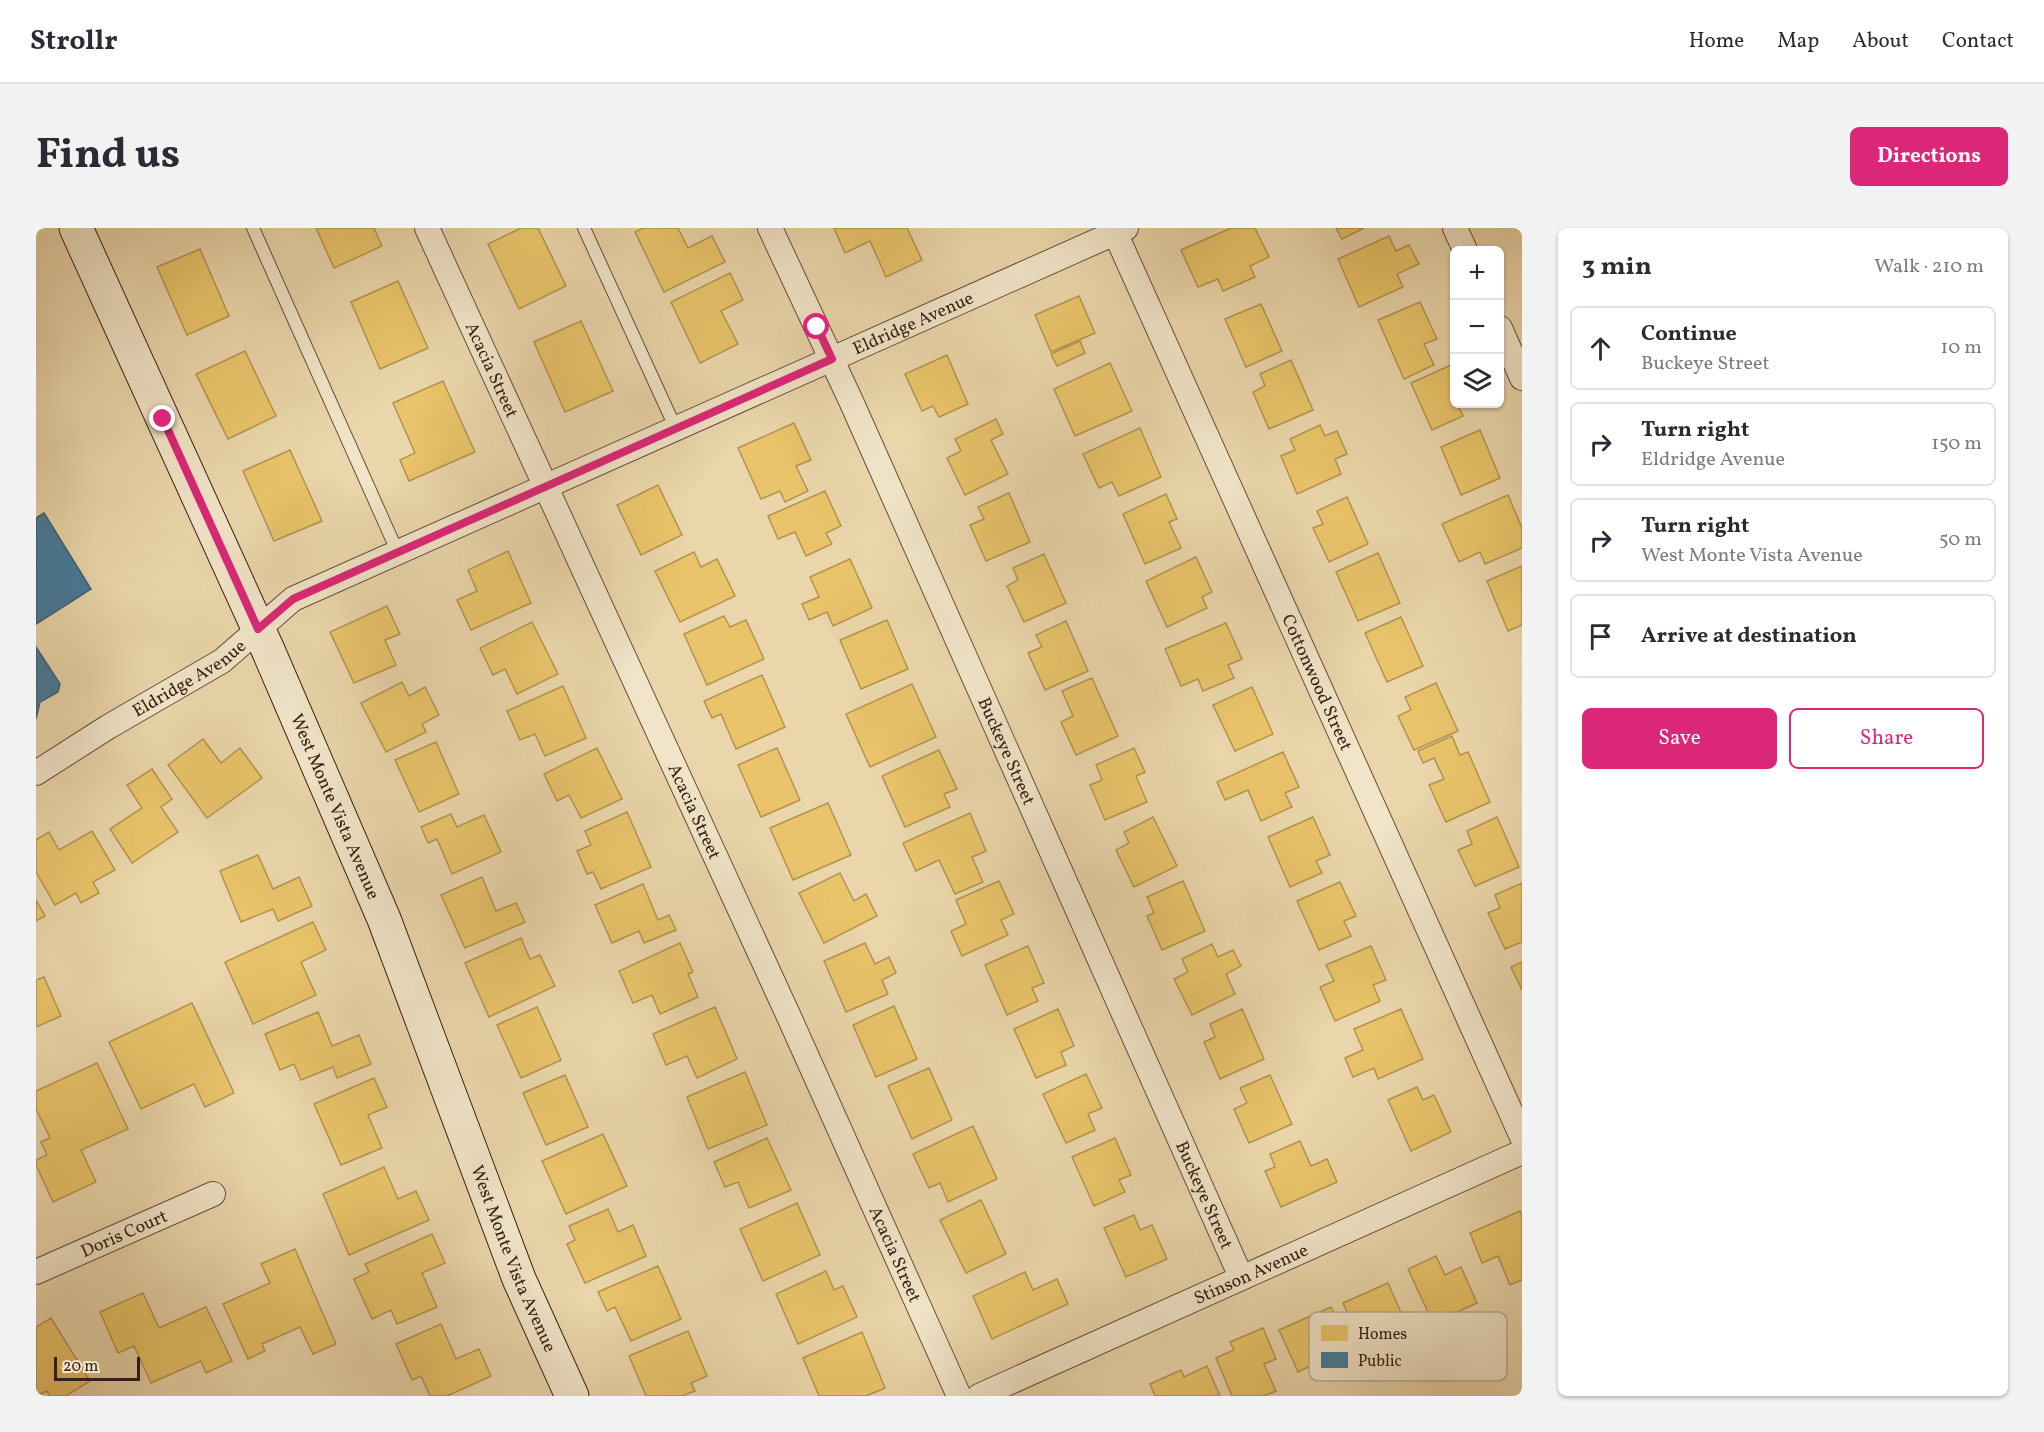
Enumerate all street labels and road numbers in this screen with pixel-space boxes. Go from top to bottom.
street label: Eldridge Avenue [849,286,978,362]
street label: Acacia Street [458,319,523,422]
street label: Cottonwood Street [1274,611,1358,755]
street label: Eldridge Avenue [128,634,252,724]
street label: Buckeye Street [970,693,1040,809]
street label: West Monte Vista Avenue [283,710,385,904]
street label: Acacia Street [661,760,726,864]
street label: Buckeye Street [1168,1137,1238,1253]
street label: West Monte Vista Avenue [463,1162,562,1357]
street label: Acacia Street [862,1203,926,1307]
street label: Doris Court [77,1205,172,1265]
street label: Stinson Avenue [1190,1239,1313,1312]

